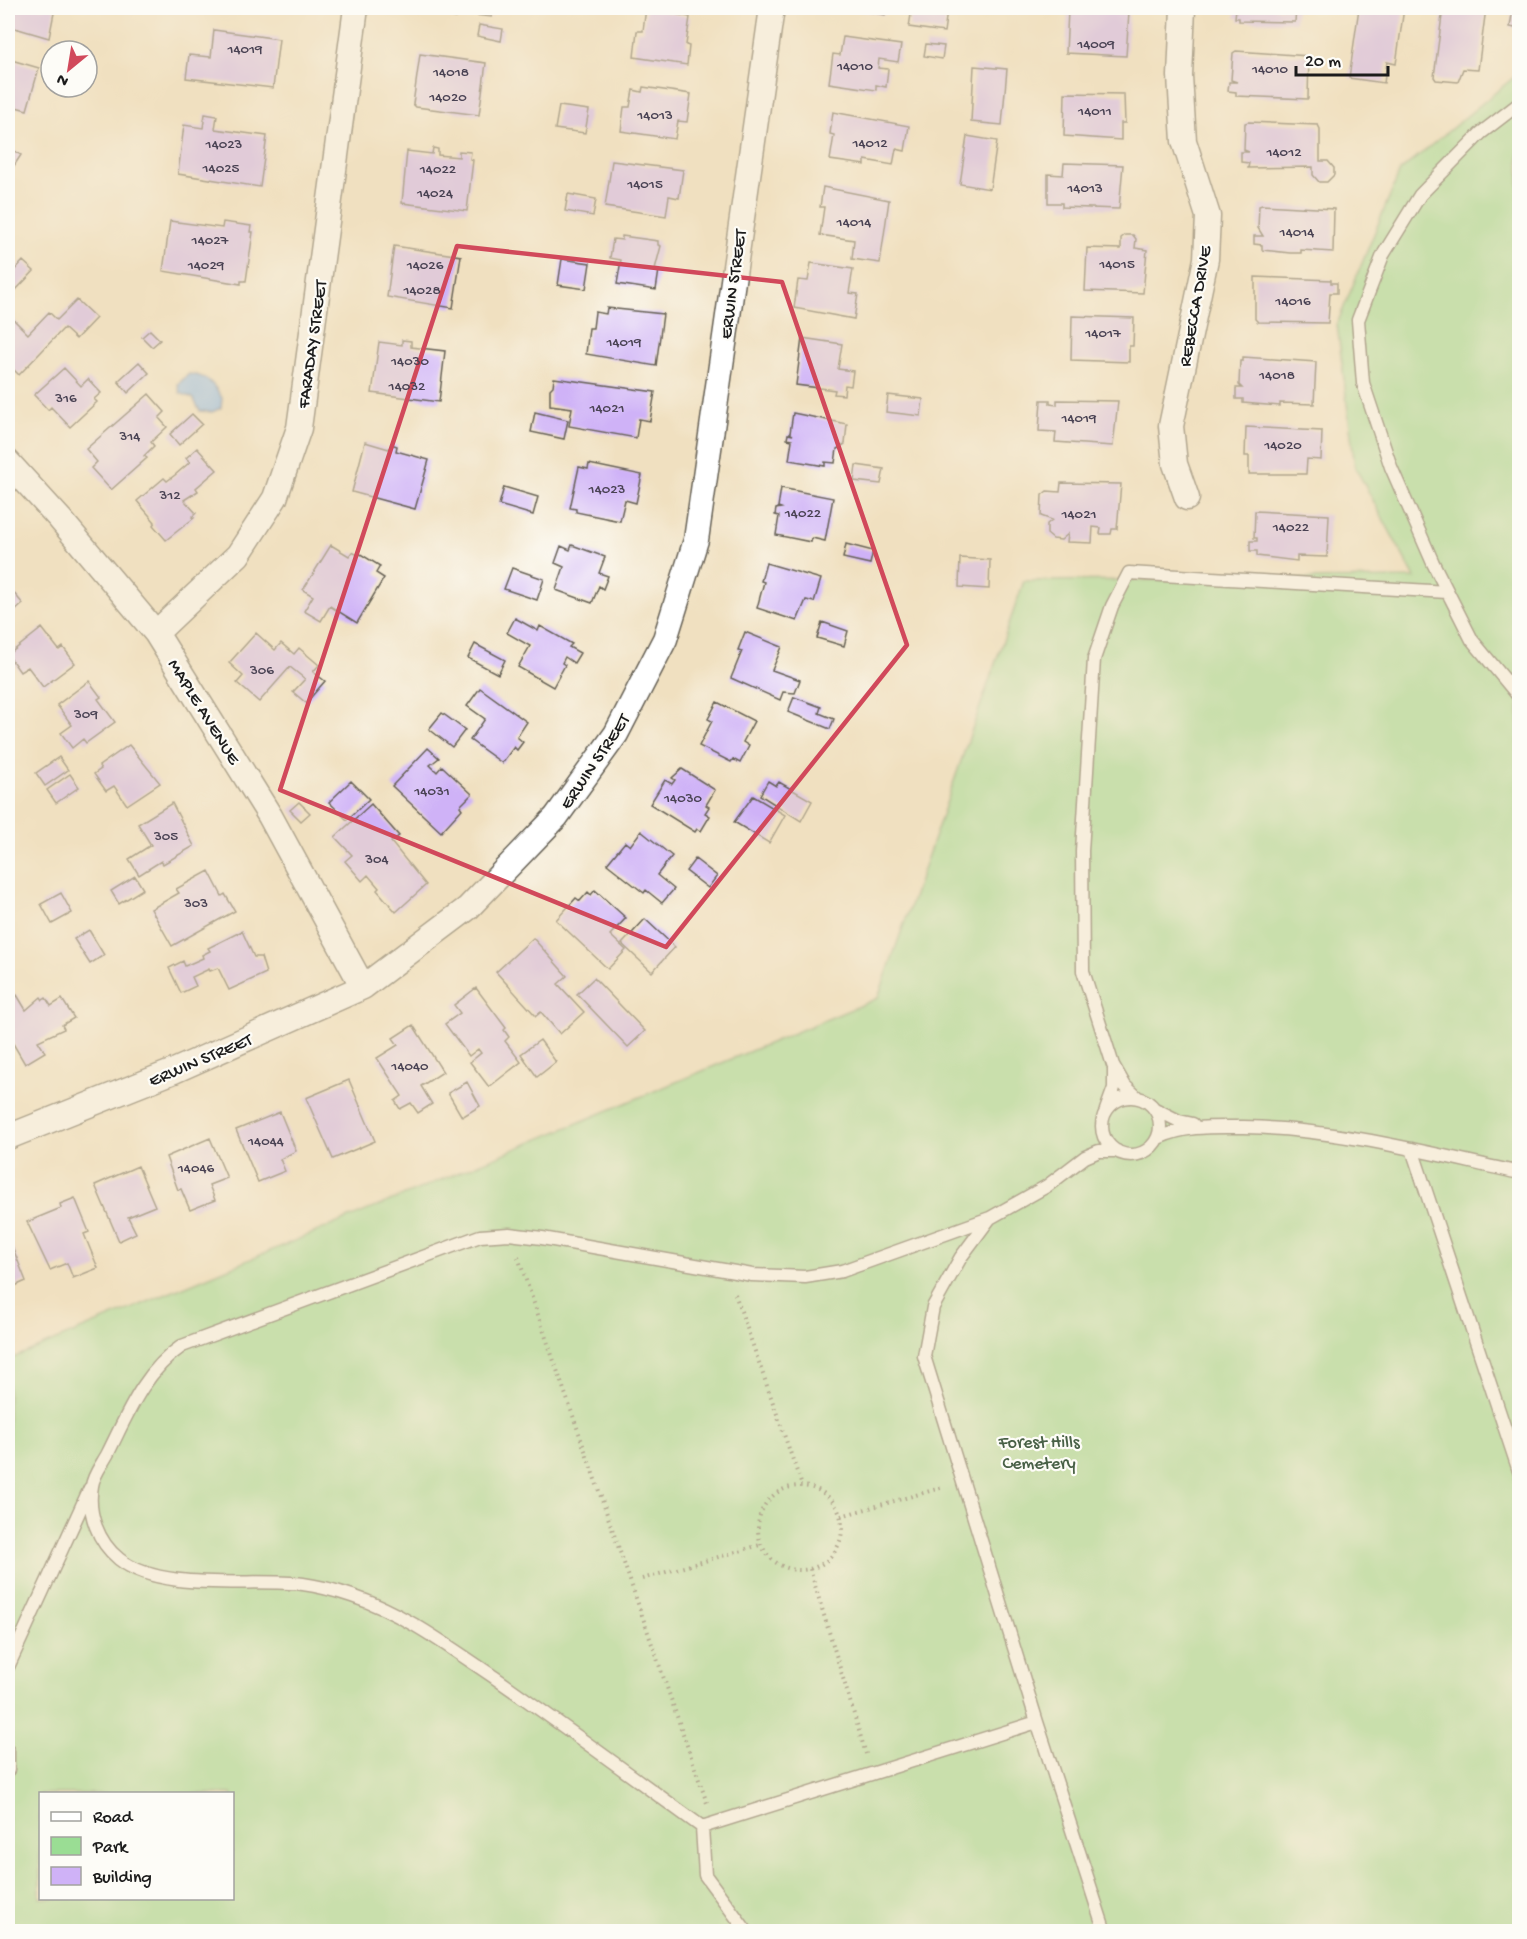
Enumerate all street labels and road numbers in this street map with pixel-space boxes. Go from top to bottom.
street label: ERWIN STREET [716,227,753,340]
street label: REBECCA DRIVE [1176,244,1218,368]
street label: FARADAY STREET [294,278,333,411]
street label: MAPLE AVENUE [162,656,244,770]
street label: ERWIN STREET [557,710,636,814]
street label: ERWIN STREET [146,1030,257,1093]

